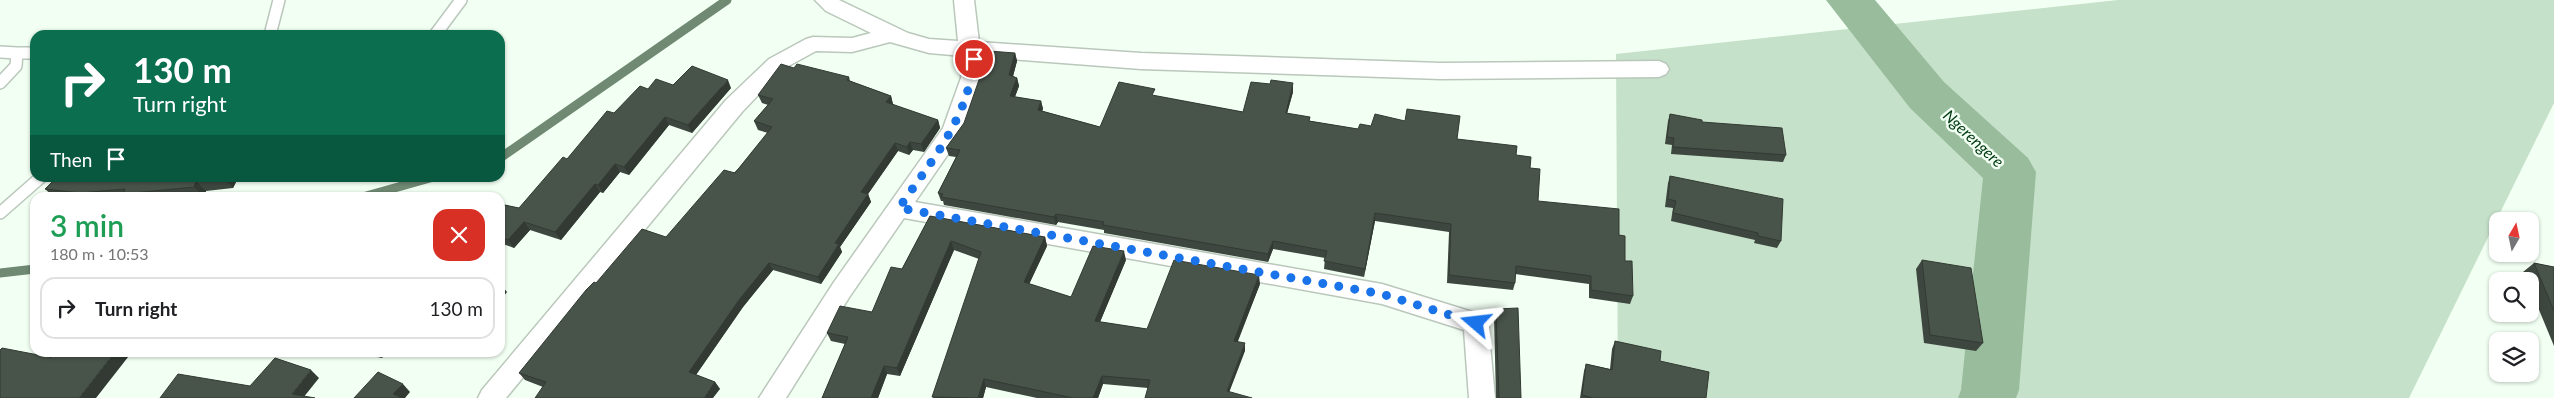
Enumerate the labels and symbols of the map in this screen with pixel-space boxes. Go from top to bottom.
pin [953,38,995,80]
water label: Ngerengere [1940,105,2008,171]
north arrow [2489,212,2539,262]
position arrow [1449,296,1501,348]

